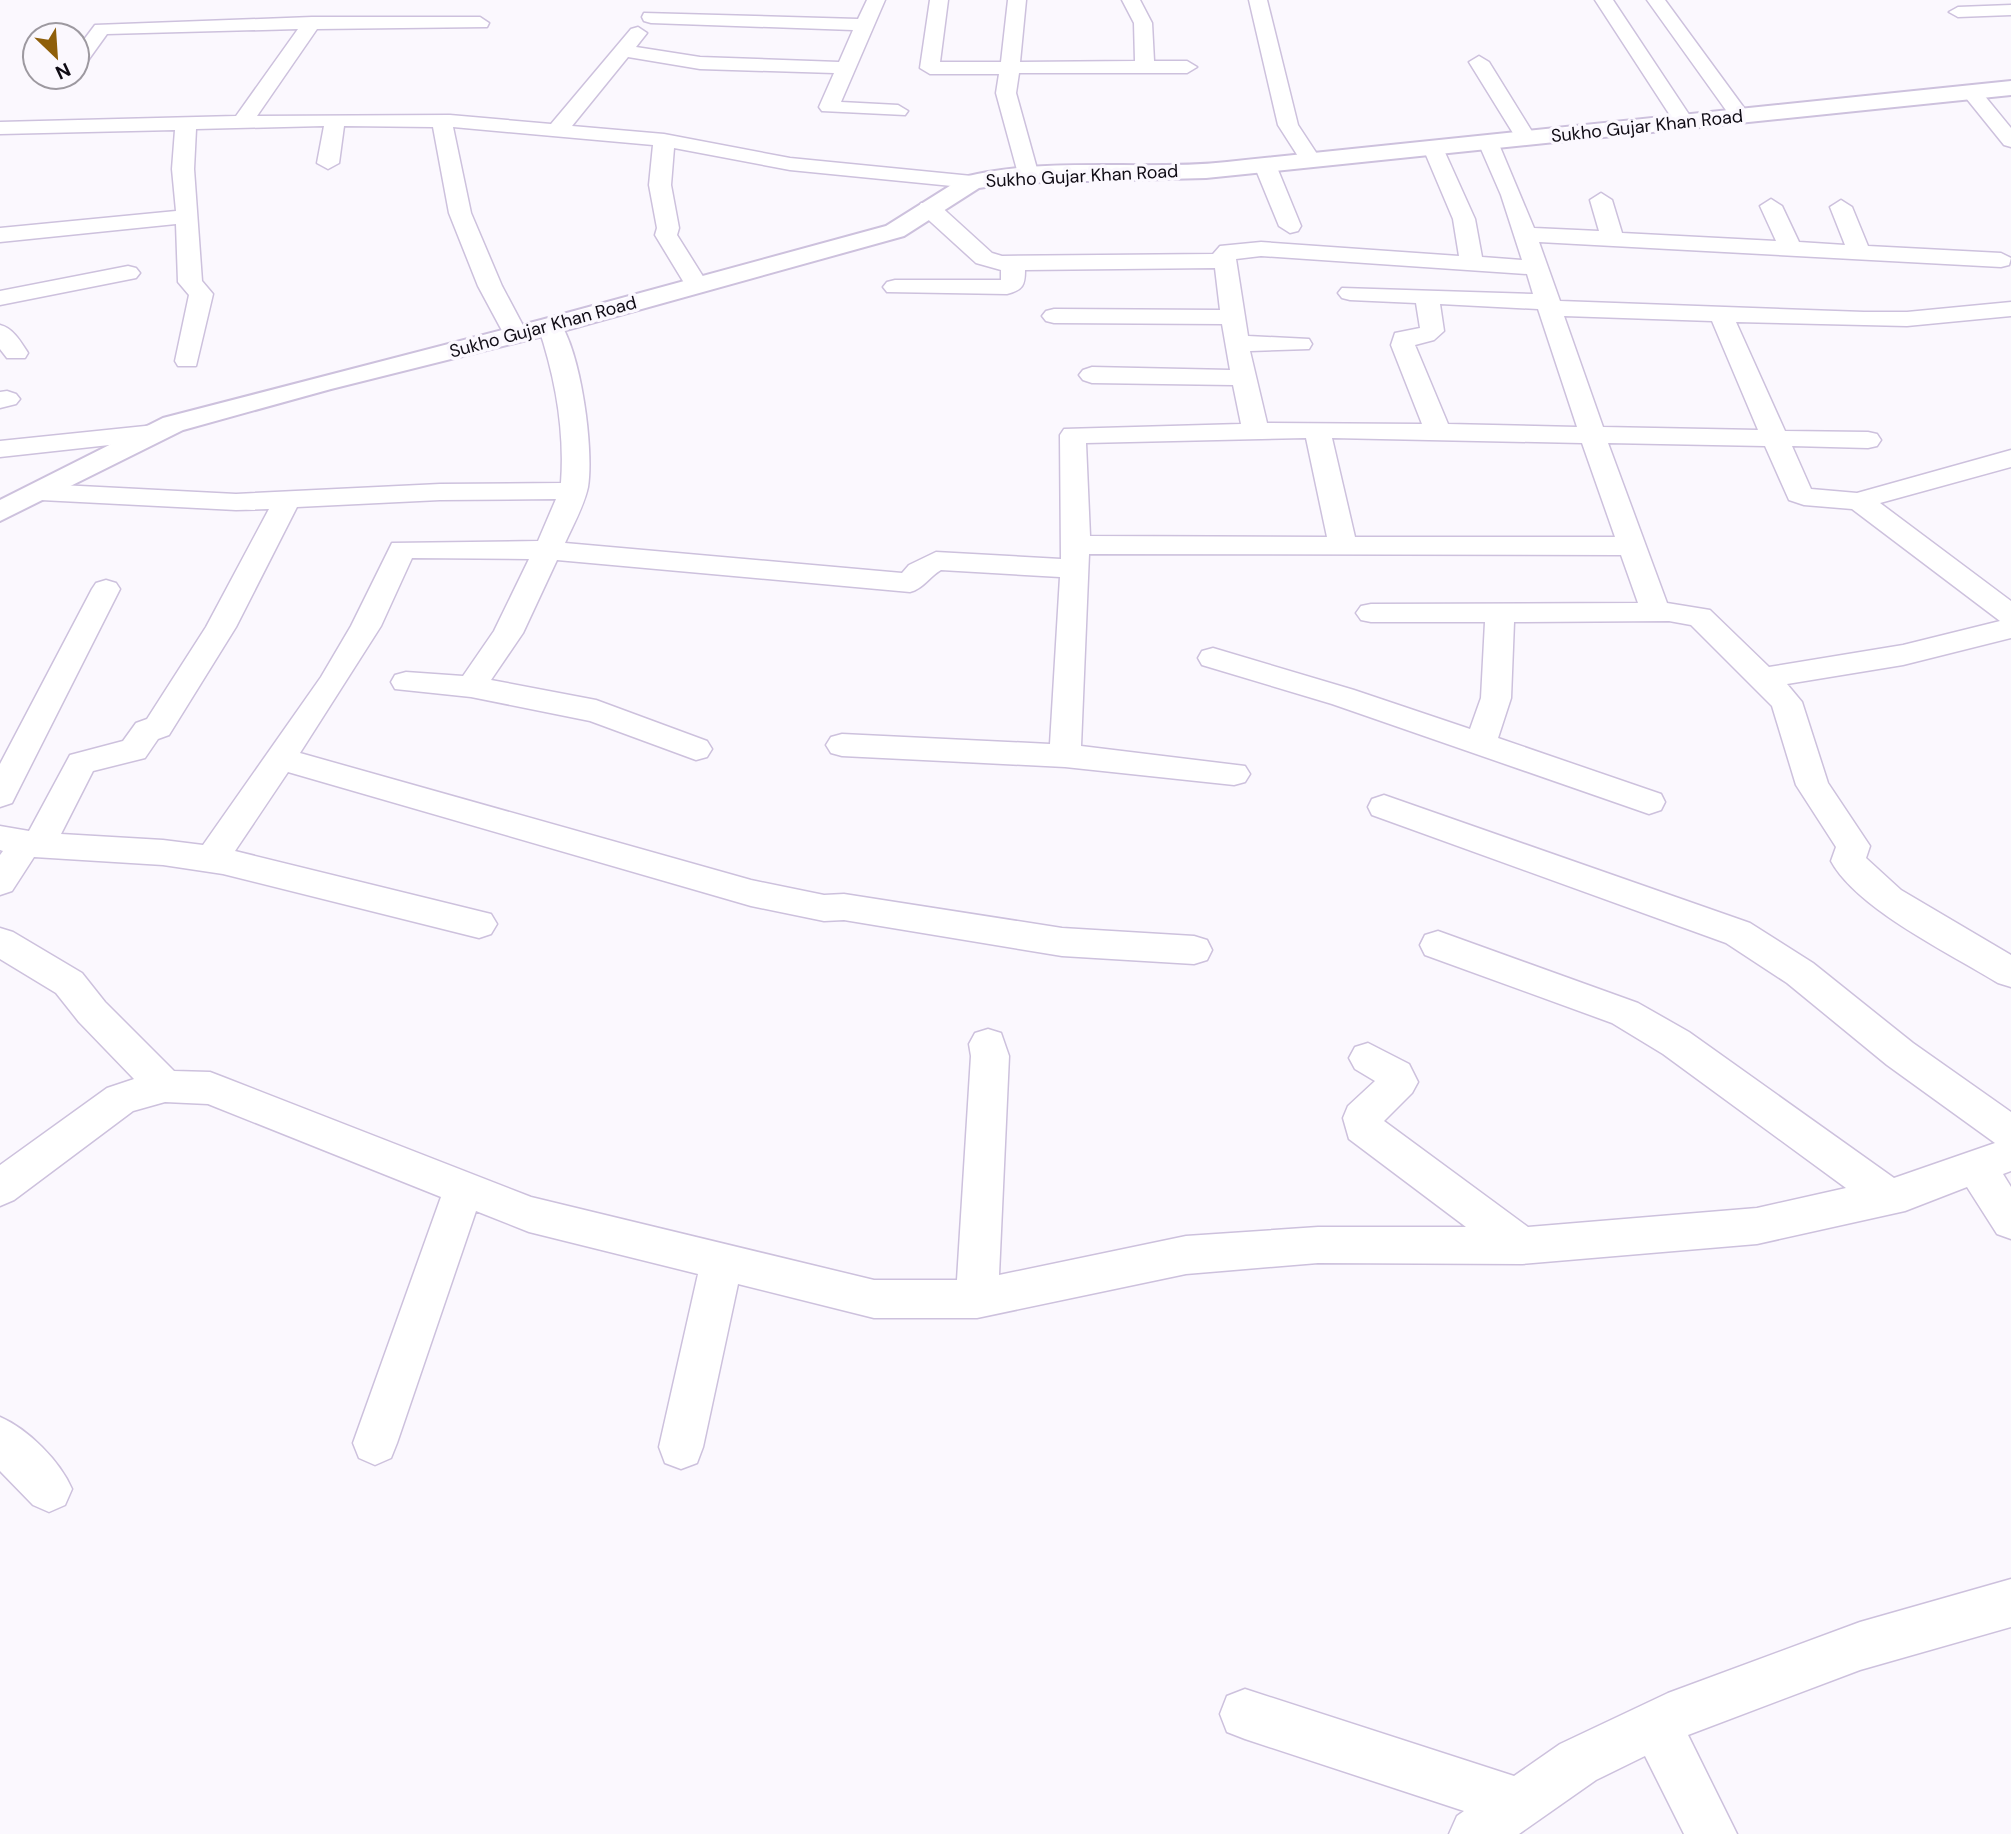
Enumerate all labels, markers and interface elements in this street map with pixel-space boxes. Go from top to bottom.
north arrow [21,21,91,91]
text: N [51,57,75,85]
street label: Sukho Gujar Khan Road [1550,104,1744,148]
street label: Sukho Gujar Khan Road [985,159,1179,193]
street label: Sukho Gujar Khan Road [447,290,639,364]

